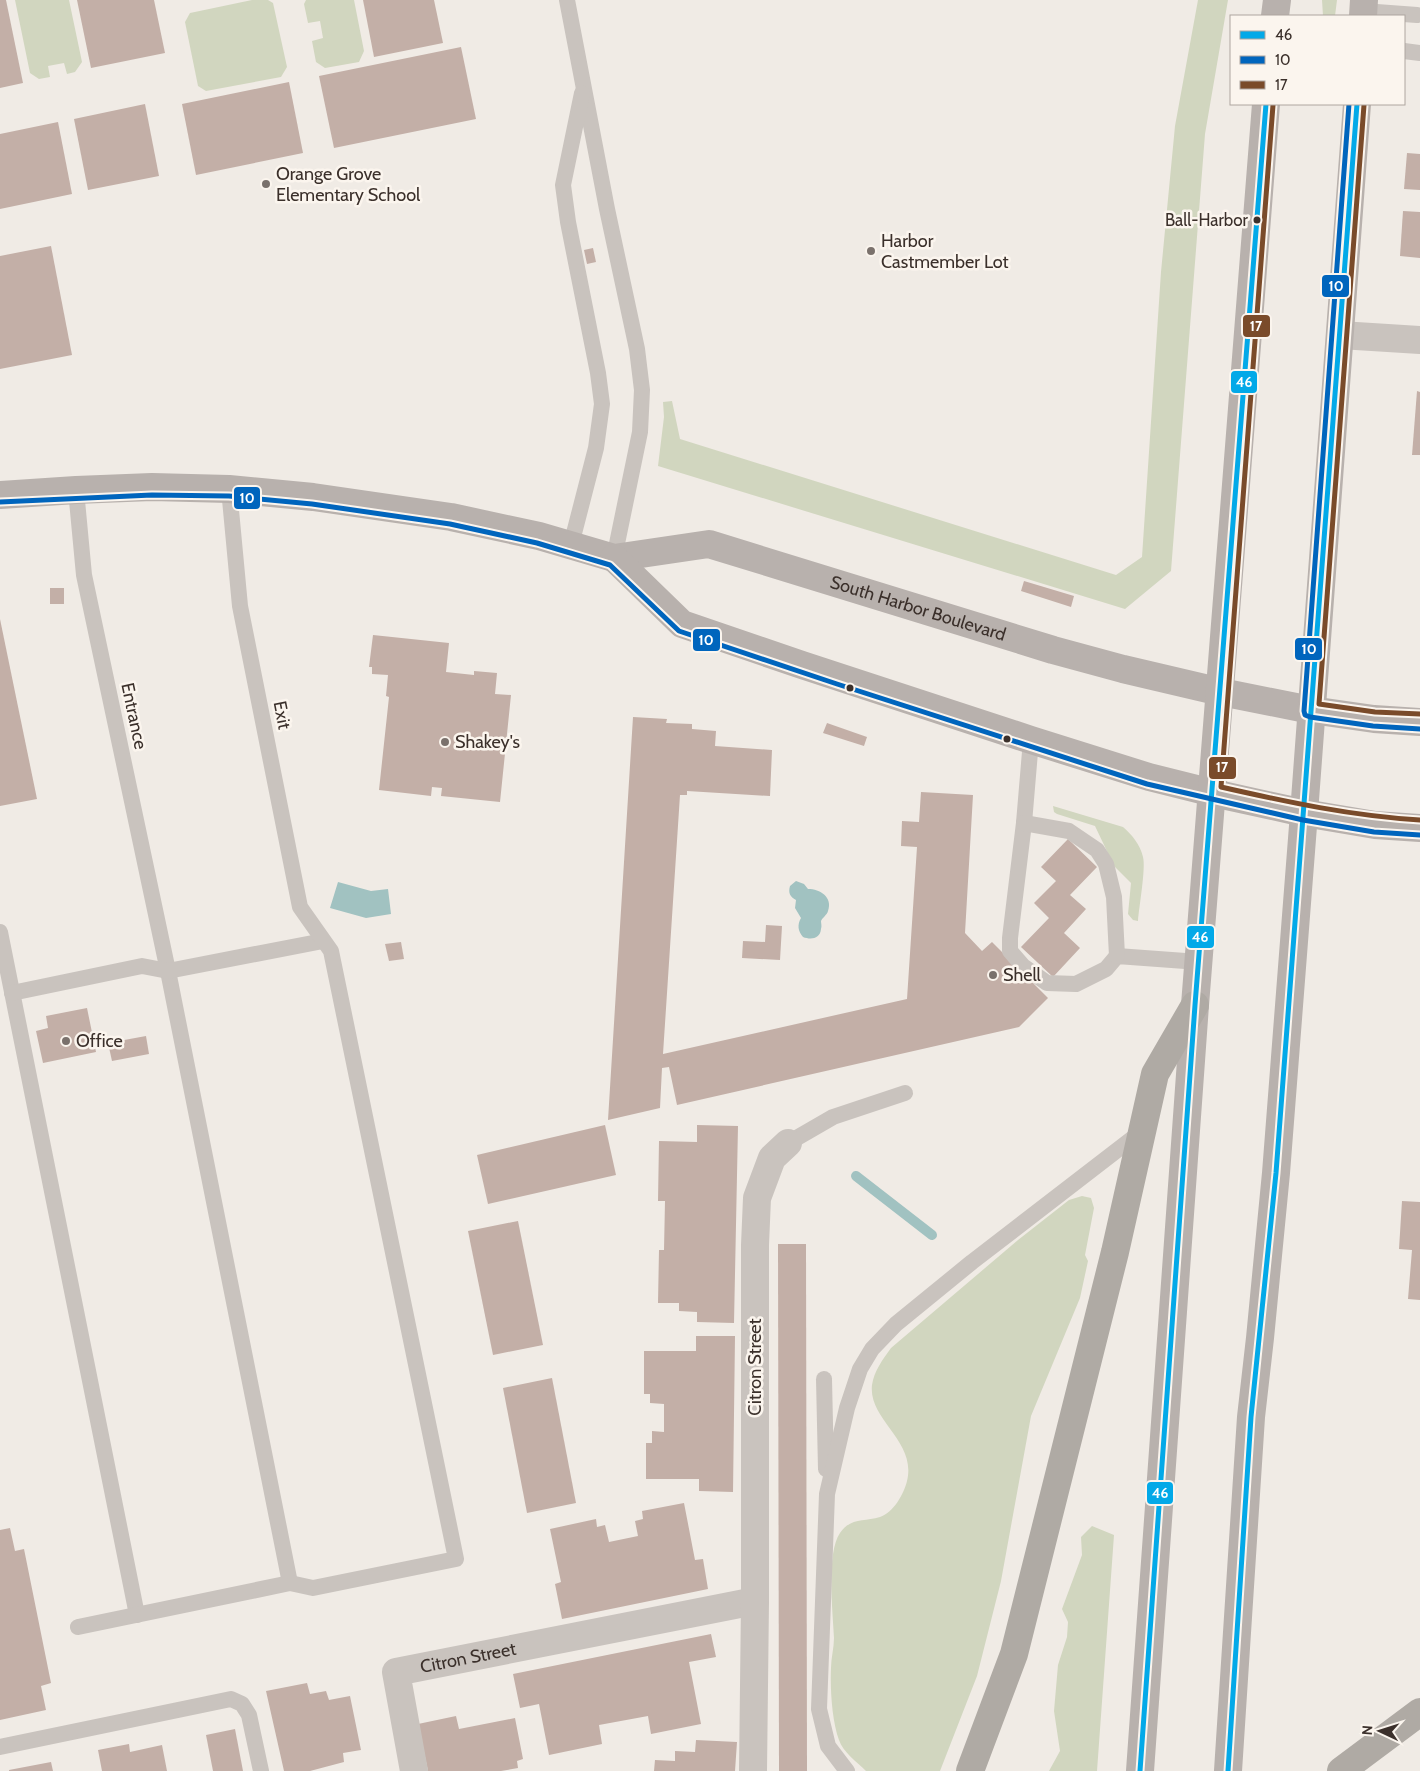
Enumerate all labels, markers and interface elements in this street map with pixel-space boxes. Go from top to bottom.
legend [1230,15,1405,105]
text: 46 [1275,26,1292,44]
text: 10 [1275,51,1290,69]
text: 17 [1275,76,1288,94]
place label: Orange Grove Elementary School [276,163,421,206]
marker: Orange Grove Elementary School [260,178,272,190]
place label: Ball-Harbor [1165,210,1249,230]
marker: Ball-Harbor [1252,215,1262,225]
place label: Harbor Castmember Lot [881,230,1009,273]
marker: Harbor Castmember Lot [865,245,877,257]
line badge: 10 [1321,274,1350,298]
text: 10 [1328,277,1344,295]
line badge: 17 [1242,314,1271,338]
text: 17 [1250,317,1263,335]
line badge: 46 [1230,370,1258,394]
text: 46 [1236,373,1252,391]
line badge: 10 [233,486,261,510]
text: 10 [239,489,255,507]
street label: South Harbor Boulevard [828,571,1009,646]
line badge: 10 [692,628,721,652]
text: 10 [698,631,714,649]
line badge: 10 [1294,637,1323,661]
text: 10 [1301,640,1317,658]
street label: Entrance [116,681,152,751]
unlabelled marker [845,683,855,693]
street label: Exit [268,699,296,731]
place label: Shakey's [455,731,520,753]
unlabelled marker [1002,734,1012,744]
marker: Shakey's [439,736,451,748]
line badge: 17 [1208,756,1237,780]
text: 17 [1216,758,1229,776]
line badge: 46 [1186,925,1215,949]
text: 46 [1192,928,1208,946]
place label: Shell [1003,964,1042,986]
marker: Shell [987,969,999,981]
place label: Office [76,1030,123,1052]
marker: Office [60,1035,72,1047]
street label: Citron Street [744,1318,766,1416]
line badge: 46 [1146,1481,1174,1505]
text: 46 [1152,1484,1168,1502]
street label: Citron Street [418,1638,518,1678]
north arrow [1355,1706,1405,1756]
text: N [1358,1725,1376,1736]

